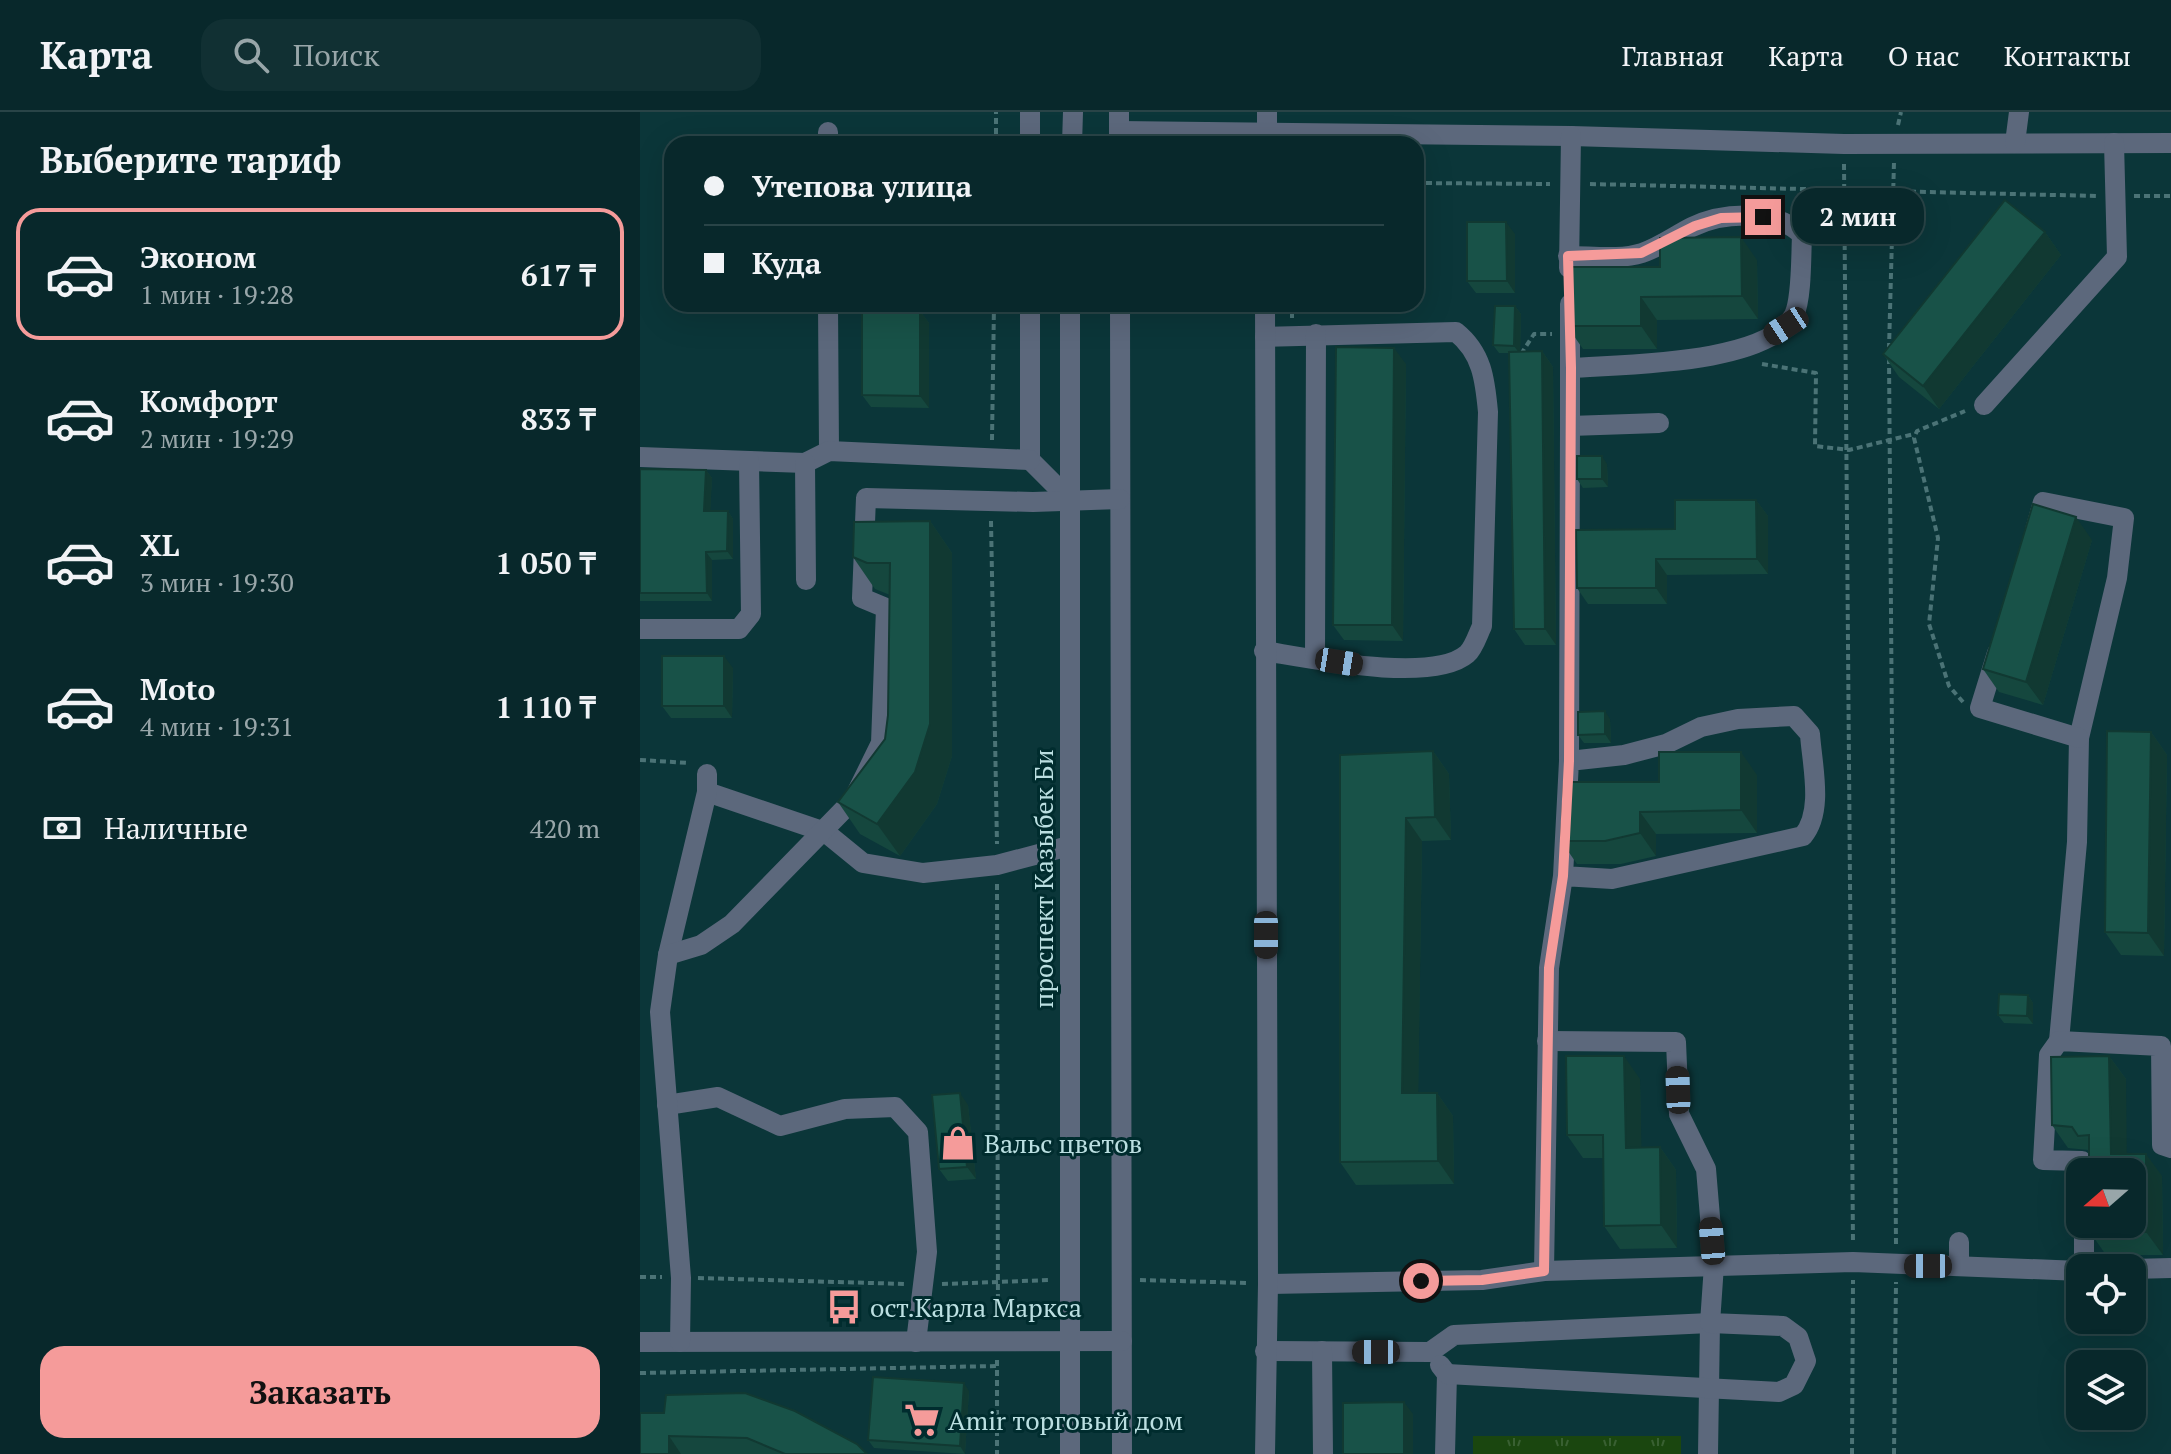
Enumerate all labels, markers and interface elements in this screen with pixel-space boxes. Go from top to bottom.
search box [201,19,761,91]
text: Карта [40,30,153,80]
icon: search [229,33,273,77]
text: Поиск [293,35,379,75]
text: Главная [1621,37,1724,74]
text: Карта [1768,37,1844,74]
text: О нас [1888,37,1960,74]
text: Контакты [2004,37,2131,74]
text: Выберите тариф [40,136,341,183]
text: Утепова улица [752,166,972,206]
callout: 2 мин [1791,189,1923,245]
route end [1745,199,1781,235]
text: 2 мин [1819,199,1897,233]
text: Эконом [140,237,256,277]
icon: car [44,238,116,310]
text: Куда [752,243,821,283]
text: 617 ₸ [521,255,596,295]
text: 1 мин · 19:28 [140,277,294,311]
car [1759,303,1813,349]
text: Комфорт [140,381,278,421]
icon: car [44,382,116,454]
text: 833 ₸ [521,399,596,439]
text: 2 мин · 19:29 [140,421,294,455]
text: XL [140,525,179,565]
icon: car [44,526,116,598]
text: 1 050 ₸ [496,543,596,583]
text: 3 мин · 19:30 [140,565,294,599]
car [1313,646,1365,678]
text: Moto [140,669,215,709]
icon: car [44,670,116,742]
text: 1 110 ₸ [496,687,596,727]
text: 4 мин · 19:31 [140,709,294,743]
street label: проспект Казыбек Би [1026,749,1060,1009]
icon: cash [40,806,84,850]
text: Наличные [104,808,248,848]
text: 420 m [530,811,600,845]
car [1254,911,1278,959]
car [1665,1066,1691,1114]
shop icon: Вальс цветов [939,1124,977,1162]
place label: Вальс цветов [984,1126,1142,1160]
north arrow [2066,1158,2146,1238]
map controls [2066,1158,2146,1430]
car [1698,1216,1726,1266]
car [1904,1254,1952,1278]
button: locate [2066,1254,2146,1334]
route start [1403,1263,1439,1299]
bus stop icon: ост.Карла Маркса [825,1288,863,1326]
place label: ост.Карла Маркса [870,1290,1082,1324]
car [1352,1340,1400,1364]
button: Заказать [40,1346,600,1438]
button: layers [2066,1350,2146,1430]
supermarket icon: Amir торговый дом [903,1401,941,1439]
place label: Amir торговый дом [948,1403,1183,1437]

